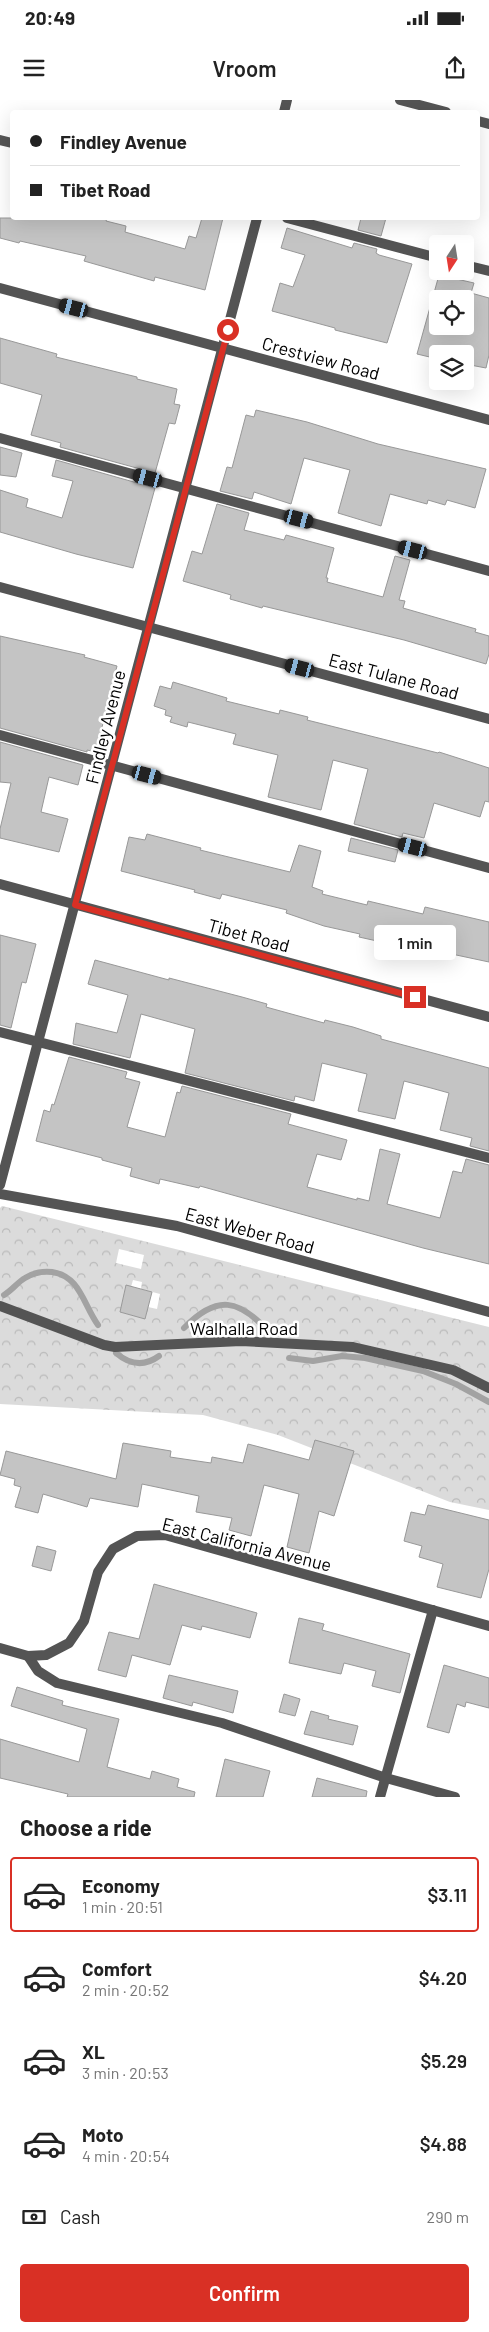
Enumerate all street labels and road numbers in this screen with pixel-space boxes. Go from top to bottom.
street label: Crestview Road [260,332,382,384]
street label: East Tulane Road [326,648,462,704]
street label: Findley Avenue [80,668,130,786]
street label: Tibet Road [206,914,292,956]
street label: East Weber Road [183,1202,317,1258]
street label: Walhalla Road [190,1317,298,1339]
street label: East California Avenue [160,1512,334,1576]

